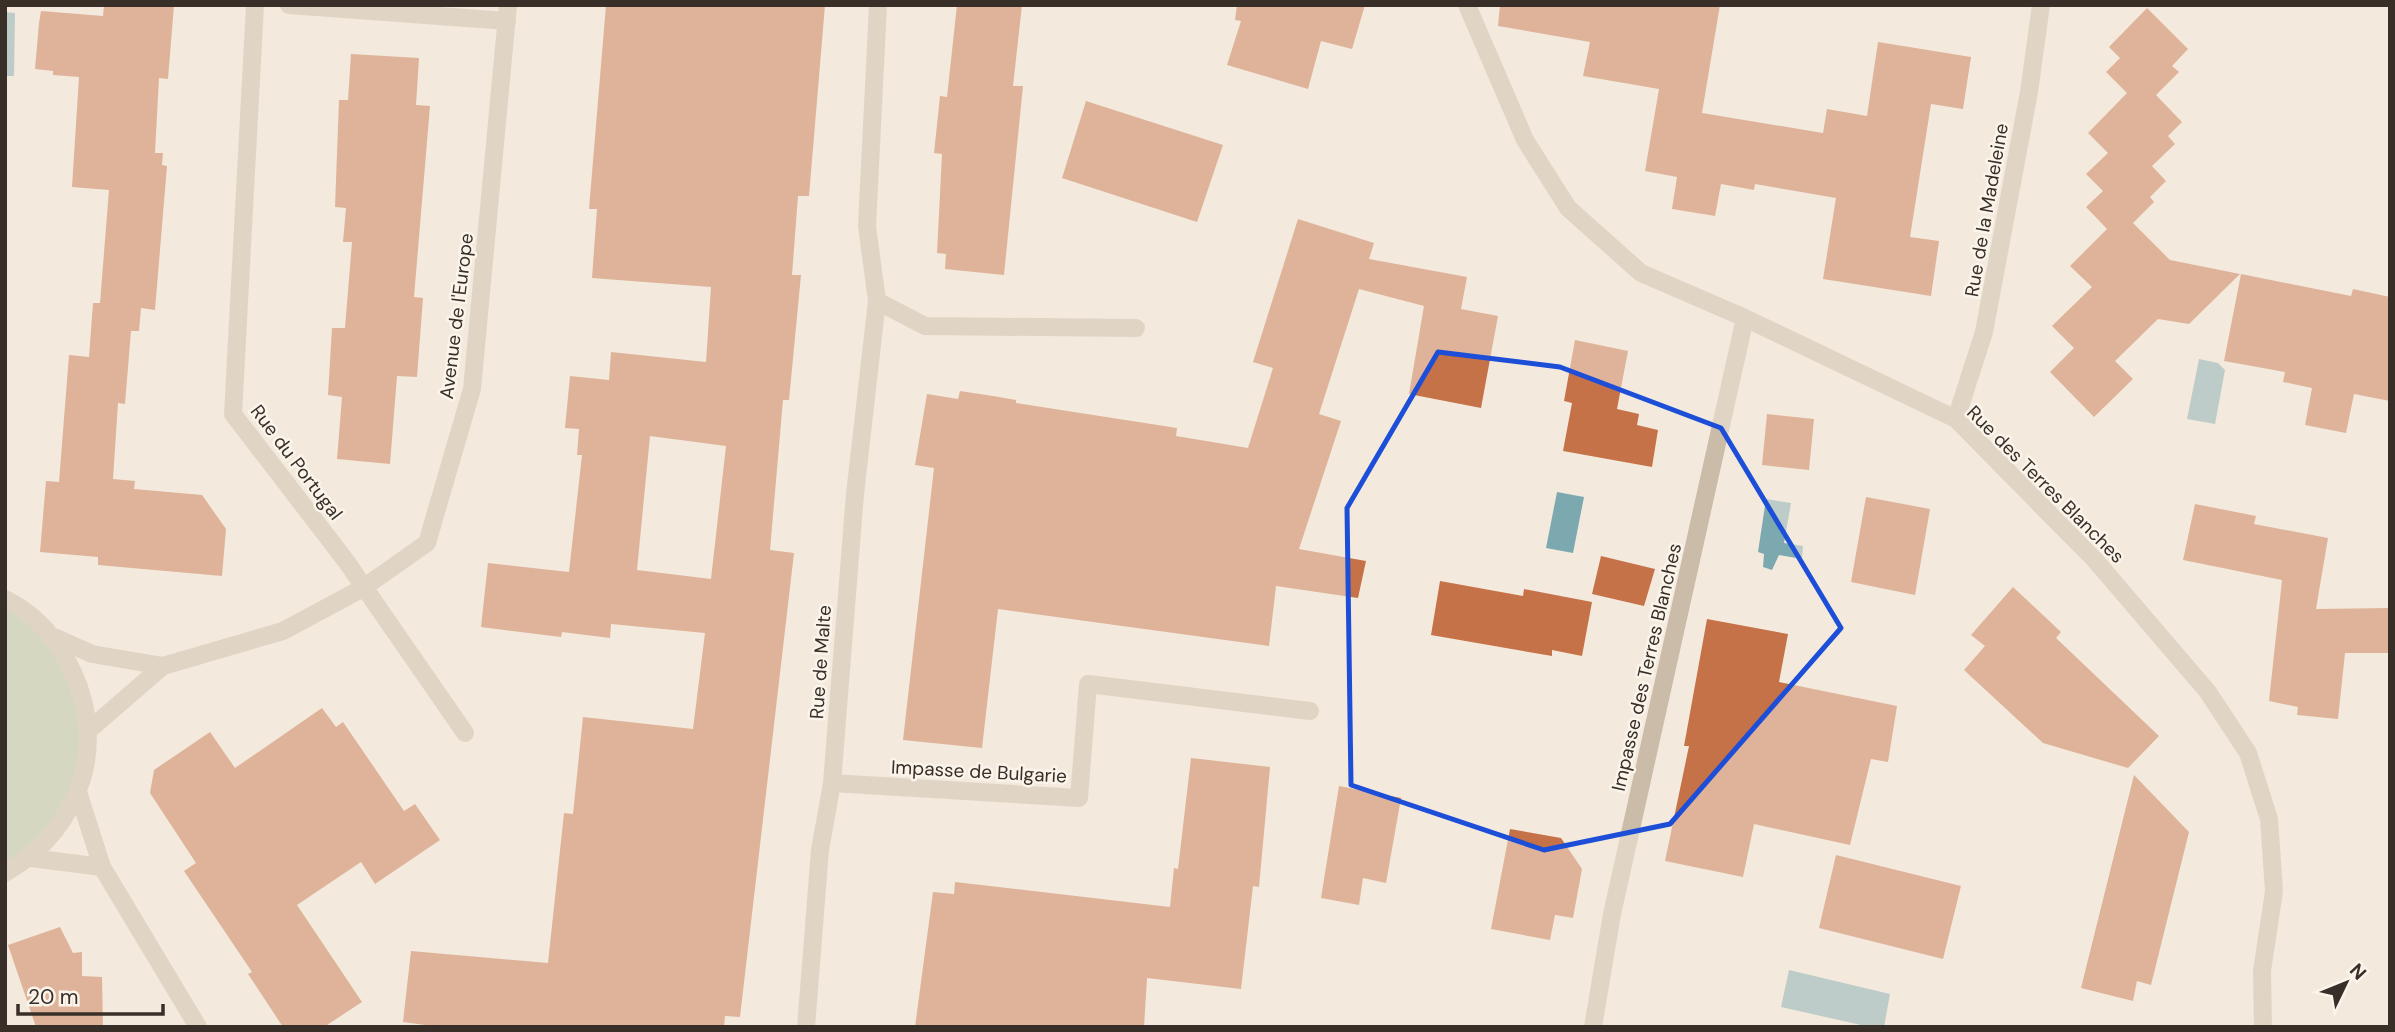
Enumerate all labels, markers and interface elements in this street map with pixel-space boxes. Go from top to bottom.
street label: Rue de la Madeleine [1959,121,2014,299]
street label: Avenue de l'Europe [434,232,479,400]
street label: Rue du Portugal [245,400,348,525]
street label: Rue des Terres Blanches [1961,400,2130,569]
street label: Impasse des Terres Blanches [1606,541,1687,794]
street label: Rue de Malte [804,604,837,720]
street label: Impasse de Bulgarie [890,754,1068,789]
north arrow [2311,948,2381,1018]
text: N [2344,958,2372,985]
scale bar [18,972,163,1016]
text: 20 m [28,983,79,1011]

